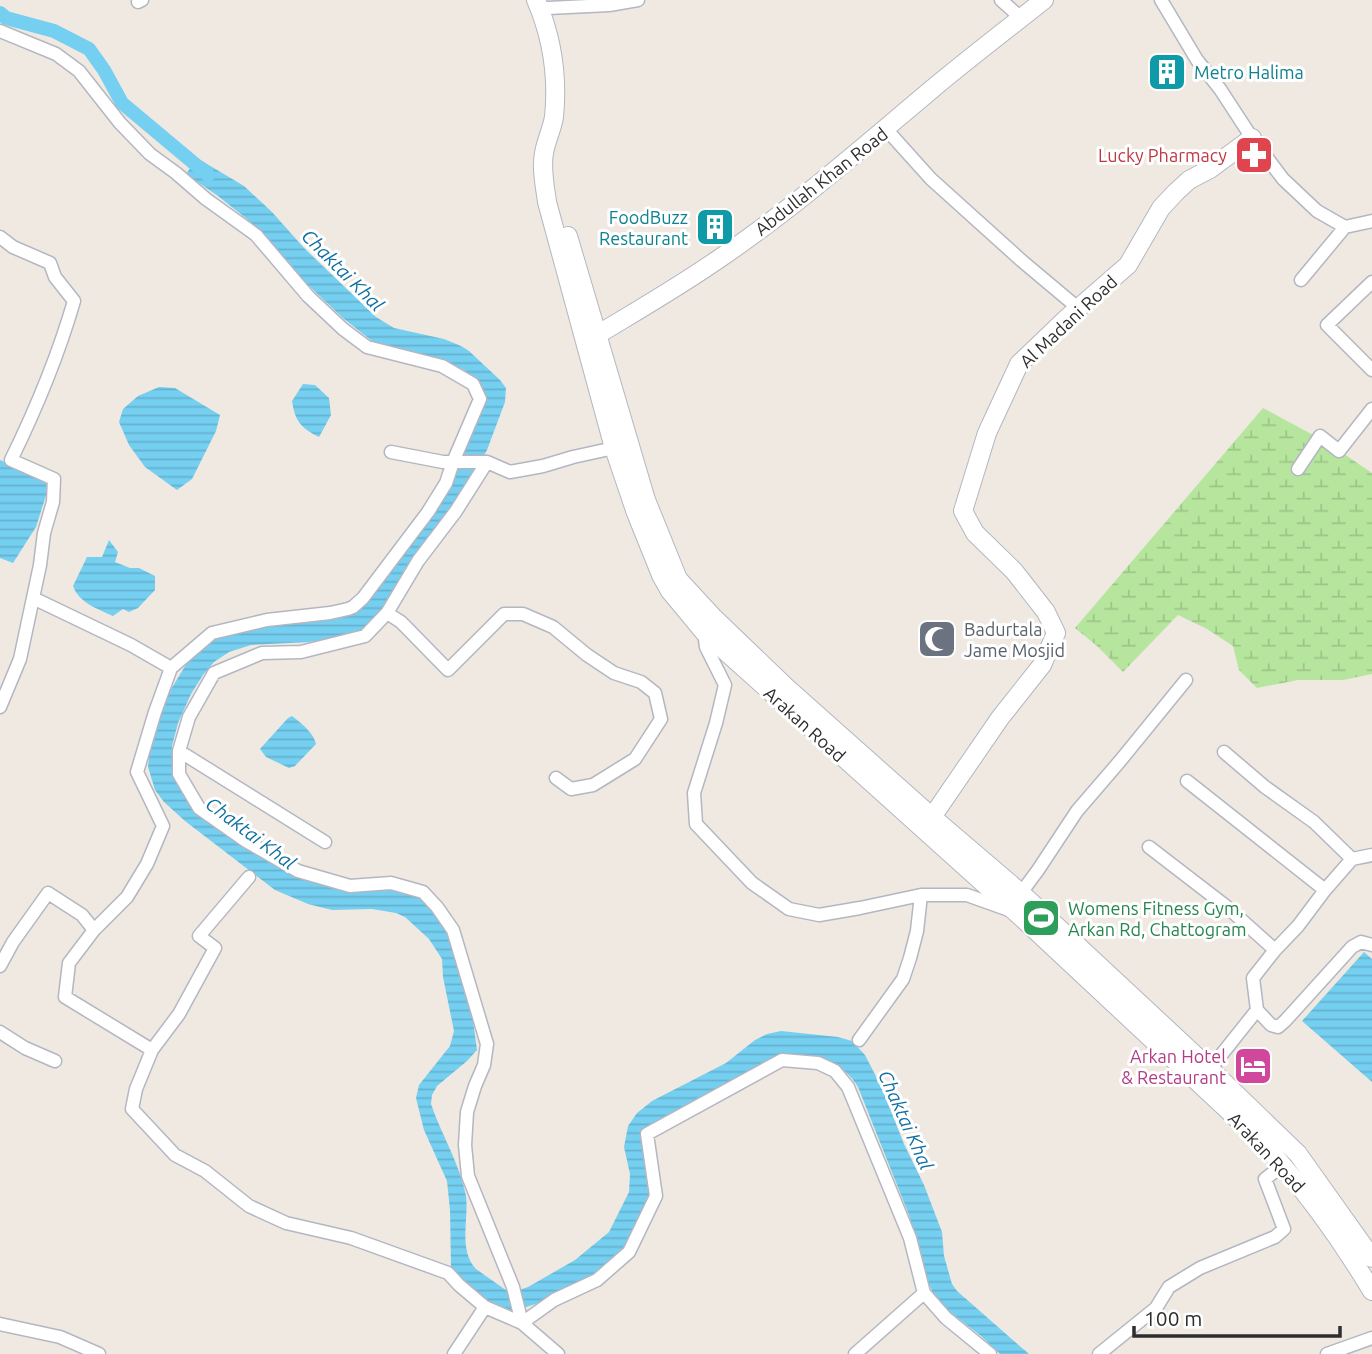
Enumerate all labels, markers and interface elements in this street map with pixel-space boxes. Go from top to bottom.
building icon: Metro Halima [1146,51,1188,93]
place label: Metro Halima [1194,62,1304,82]
street label: Abdullah Khan Road [751,123,891,239]
pharmacy icon: Lucky Pharmacy [1233,134,1275,176]
place label: Lucky Pharmacy [1098,145,1227,165]
building icon: FoodBuzz Restaurant [694,206,736,248]
place label: FoodBuzz Restaurant [599,207,688,248]
water label: Chaktai Khal [297,224,389,316]
street label: Al Madani Road [1015,271,1121,371]
mosque icon: Badurtala Jame Mosjid [916,618,958,660]
place label: Badurtala Jame Mosjid [964,619,1065,660]
street label: Arakan Road [760,682,850,766]
water label: Chaktai Khal [202,792,301,874]
sports icon: Womens Fitness Gym, Arkan Rd, Chattogram [1020,897,1062,939]
place label: Womens Fitness Gym, Arkan Rd, Chattogram [1068,898,1247,939]
hotel icon: Arkan Hotel & Restaurant [1232,1045,1274,1087]
place label: Arkan Hotel & Restaurant [1121,1046,1226,1087]
water label: Chaktai Khal [874,1067,938,1174]
street label: Arakan Road [1225,1108,1309,1196]
scale bar [1134,1294,1340,1338]
text: 100 m [1144,1306,1202,1330]

